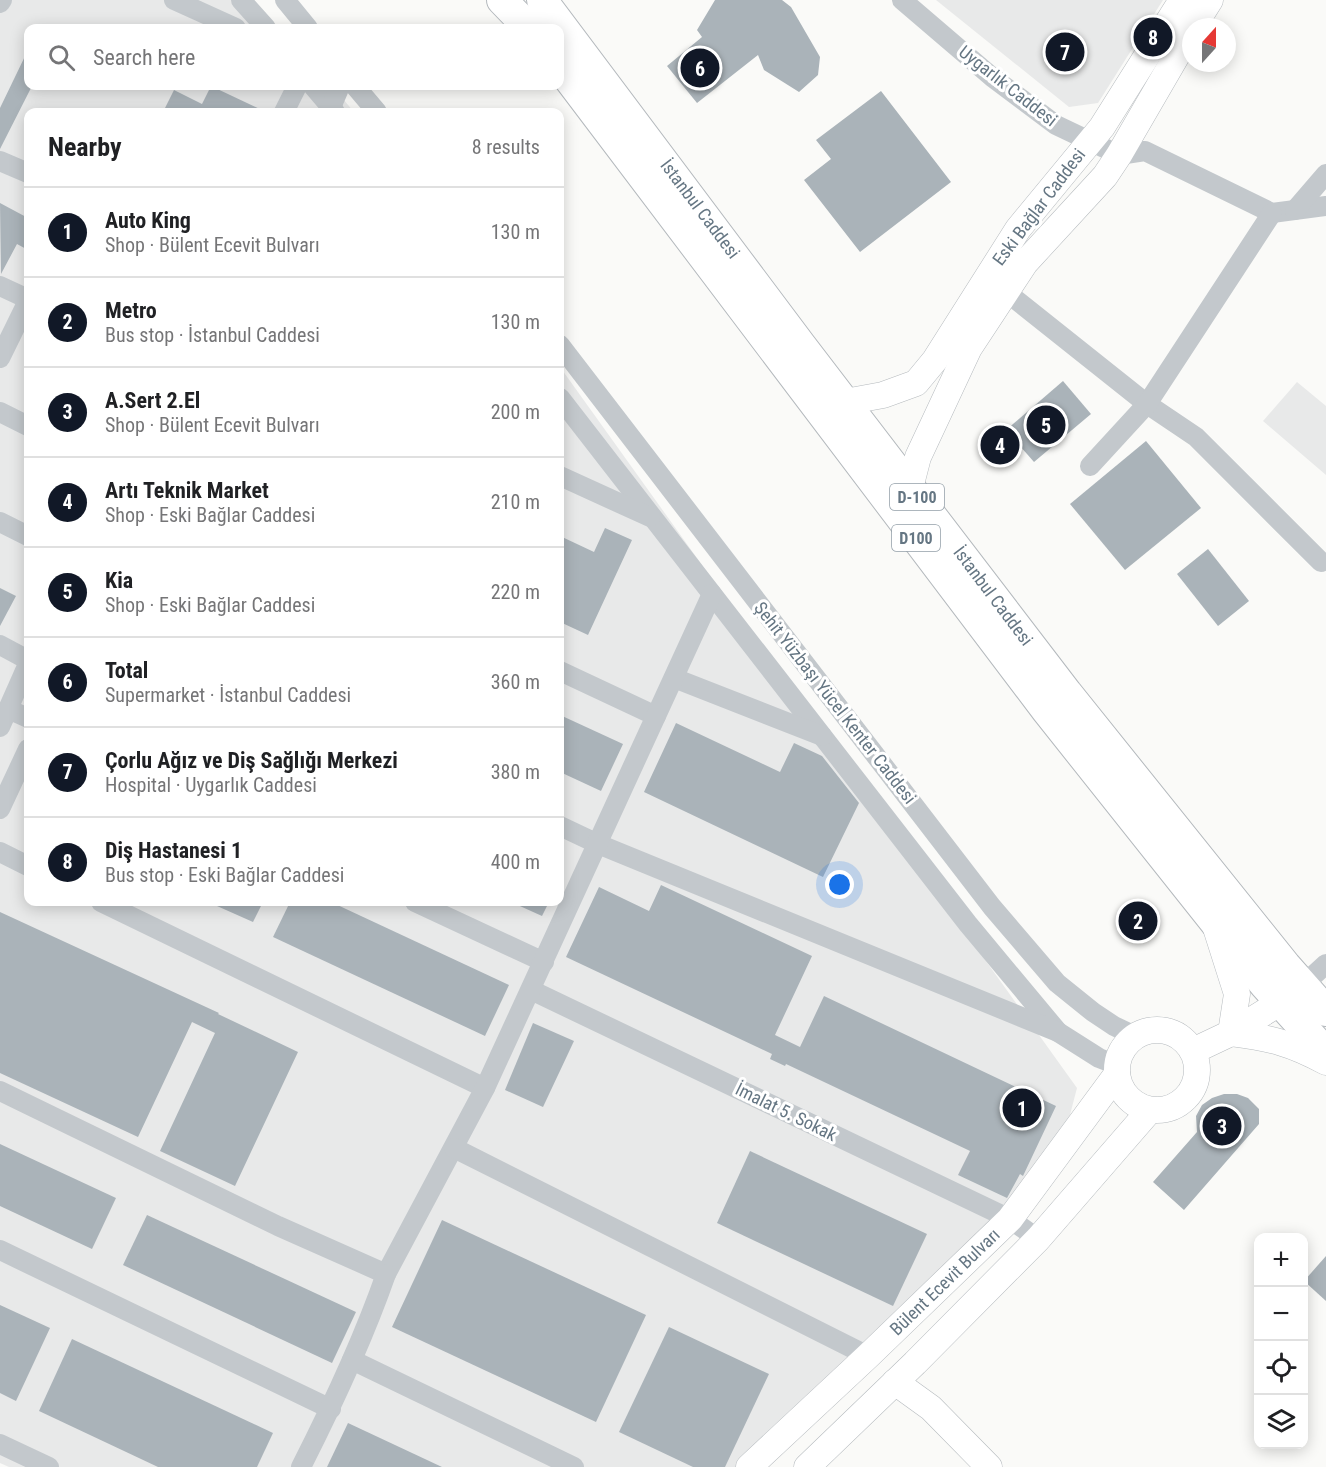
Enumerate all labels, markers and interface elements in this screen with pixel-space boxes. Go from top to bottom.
pin: 8 [1134,15,1172,60]
north arrow [1182,18,1236,72]
search box [24,24,564,90]
pin: 7 [1046,29,1084,74]
icon: search [45,41,78,74]
street label: Uygarlık Caddesi [955,41,1061,130]
text: Search here [93,45,195,70]
pin: 6 [680,46,720,90]
text: Nearby [48,132,122,162]
text: 8 results [472,135,540,159]
street label: Eski Bağlar Caddesi [988,144,1089,269]
street label: İstanbul Caddesi [656,155,744,262]
text: Auto King [105,208,191,233]
text: 1 [62,220,73,244]
text: 130 m [491,220,540,244]
text: Shop · Bülent Ecevit Bulvarı [105,233,320,257]
text: Metro [105,298,157,323]
text: 2 [62,310,73,334]
text: 130 m [491,310,540,334]
text: Bus stop · İstanbul Caddesi [105,323,320,347]
text: A.Sert 2.El [105,388,200,413]
text: 3 [62,400,73,424]
text: 200 m [491,400,540,424]
pin: 5 [1026,402,1066,448]
text: Shop · Bülent Ecevit Bulvarı [105,413,320,437]
pin: 4 [980,422,1020,468]
text: Artı Teknik Market [105,478,269,503]
road number: D-100 [890,484,944,510]
text: 4 [62,490,73,514]
text: 210 m [491,490,540,514]
text: Shop · Eski Bağlar Caddesi [105,503,315,527]
road number: D100 [892,525,940,551]
street label: İstanbul Caddesi [949,542,1037,649]
text: Kia [105,568,133,593]
text: 5 [62,580,73,604]
text: 220 m [491,580,540,604]
text: Shop · Eski Bağlar Caddesi [105,593,315,617]
street label: Şehit Yüzbaşı Yücel Kenter Caddesi [750,598,921,808]
text: Total [105,658,148,683]
text: 6 [62,670,73,694]
text: 360 m [491,670,540,694]
text: Supermarket · İstanbul Caddesi [105,683,351,707]
text: Çorlu Ağız ve Diş Sağlığı Merkezi [105,748,398,773]
text: 7 [62,760,73,784]
text: 380 m [491,760,540,784]
text: Hospital · Uygarlık Caddesi [105,773,317,797]
text: Diş Hastanesi 1 [105,838,242,863]
text: 8 [62,850,73,874]
text: 400 m [491,850,540,874]
text: Bus stop · Eski Bağlar Caddesi [105,863,344,887]
your location [825,870,854,899]
pin: 2 [1118,898,1158,944]
street label: İmalat 5. Sokak [732,1078,840,1145]
pin: 1 [1002,1086,1042,1130]
pin: 3 [1202,1104,1242,1148]
street label: Bülent Ecevit Bulvarı [885,1224,1004,1339]
map controls [1254,1233,1308,1449]
button: + [1254,1233,1308,1287]
button: − [1254,1287,1308,1341]
button: locate [1254,1341,1308,1395]
button: layers [1254,1395,1308,1449]

